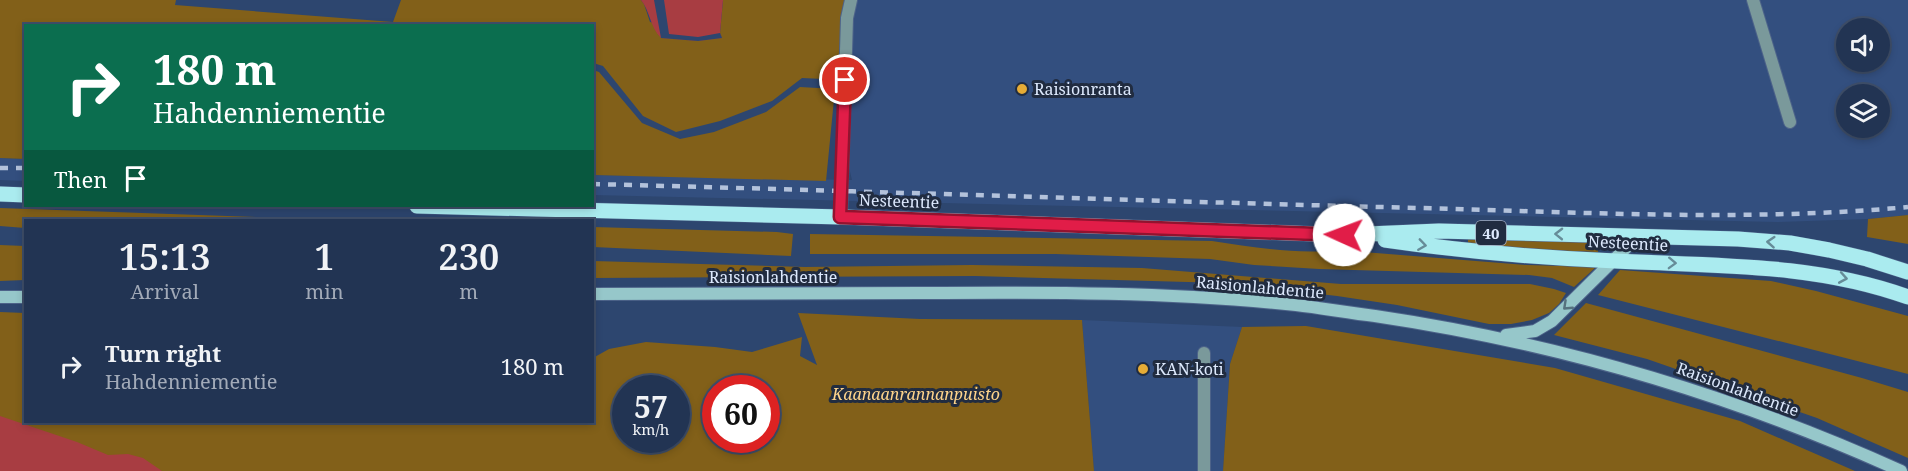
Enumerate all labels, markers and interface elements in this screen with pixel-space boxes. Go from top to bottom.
map controls [1836,18,1890,138]
button: sound [1836,18,1890,72]
text: 180 m [153,40,277,97]
icon: right [54,48,132,126]
pin [819,54,870,105]
icon: arrive [828,63,861,96]
place label: Raisionranta [1034,78,1132,100]
marker: Raisionranta [1015,82,1029,96]
button: layers [1836,84,1890,138]
text: Hahdenniementie [153,94,386,131]
icon: arrive [119,162,152,195]
text: Then [54,164,107,194]
street label: Nesteentie [858,189,940,213]
position arrow [1312,203,1376,267]
road number: 40 [1476,221,1506,245]
one-way arrow [1554,228,1563,240]
street label: Nesteentie [1587,230,1669,256]
text: 15:13 [119,232,211,281]
text: 1 [314,232,335,281]
text: 230 [438,232,499,281]
one-way arrow [1766,236,1775,249]
one-way arrow [1418,239,1427,251]
one-way arrow [1668,257,1677,270]
street label: Raisionlahdentie [709,266,837,288]
street label: Raisionlahdentie [1195,270,1325,304]
one-way arrow [1837,271,1847,284]
text: Arrival [130,278,199,305]
text: min [305,278,344,305]
text: m [459,278,478,305]
one-way arrow [1563,299,1574,310]
text: Turn right [105,338,221,368]
icon: right [54,350,87,383]
text: 180 m [501,351,564,381]
street label: Raisionlahdentie [1674,357,1802,421]
place label: KAN-koti [1155,358,1224,380]
marker: KAN-koti [1136,362,1150,376]
text: Hahdenniementie [105,368,277,395]
speed limit sign: 60 [702,375,780,453]
park label: Kaanaanrannanpuisto [831,383,1000,405]
text: 57 [634,386,668,427]
text: km/h [633,419,669,439]

